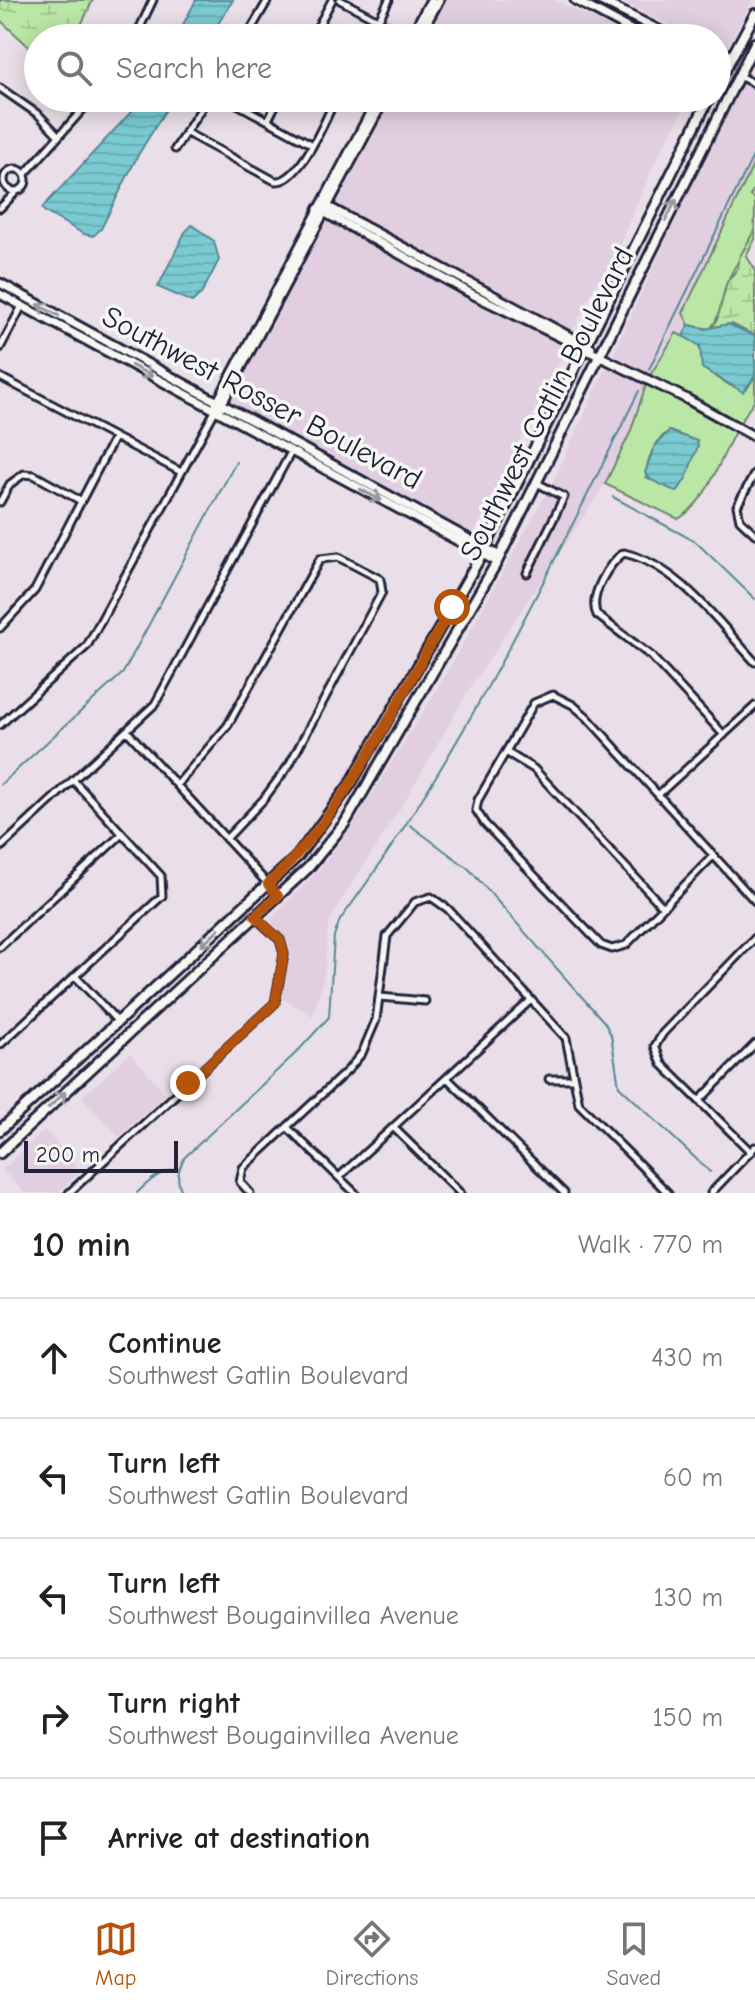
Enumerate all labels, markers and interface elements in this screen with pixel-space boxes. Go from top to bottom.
search box [24,24,731,112]
icon: search [52,46,96,90]
text: Search here [116,51,272,86]
one-way arrow [664,199,679,223]
street label: Southwest Gatlin Boulevard [453,241,641,567]
street label: Southwest Rosser Boulevard [96,299,428,497]
one-way arrow [37,301,61,317]
one-way arrow [130,364,154,380]
one-way arrow [359,487,383,503]
route start [434,589,470,625]
one-way arrow [201,927,221,945]
route end [170,1065,206,1101]
one-way arrow [47,1091,67,1110]
scale bar [24,1137,178,1173]
text: 200 m [36,1142,100,1168]
text: 10 min [32,1225,131,1265]
text: Walk · 770 m [578,1230,723,1260]
text: Continue [108,1326,222,1361]
icon: ahead [32,1336,76,1380]
text: 430 m [651,1343,723,1373]
text: Southwest Gatlin Boulevard [108,1361,409,1391]
text: Turn left [108,1446,220,1481]
icon: left [32,1456,76,1500]
text: 60 m [663,1463,723,1493]
text: Southwest Gatlin Boulevard [108,1481,409,1511]
text: Turn left [108,1566,220,1601]
icon: left [32,1576,76,1620]
text: 130 m [654,1583,723,1613]
text: Southwest Bougainvillea Avenue [108,1601,459,1631]
text: Turn right [108,1686,240,1721]
icon: right [32,1696,76,1740]
text: 150 m [653,1703,723,1733]
text: Southwest Bougainvillea Avenue [108,1721,459,1751]
icon: arrive [32,1816,76,1860]
text: Arrive at destination [108,1821,370,1856]
tab: Map [94,1917,138,1991]
tab: Directions [326,1917,419,1991]
tab: Saved [606,1917,661,1991]

